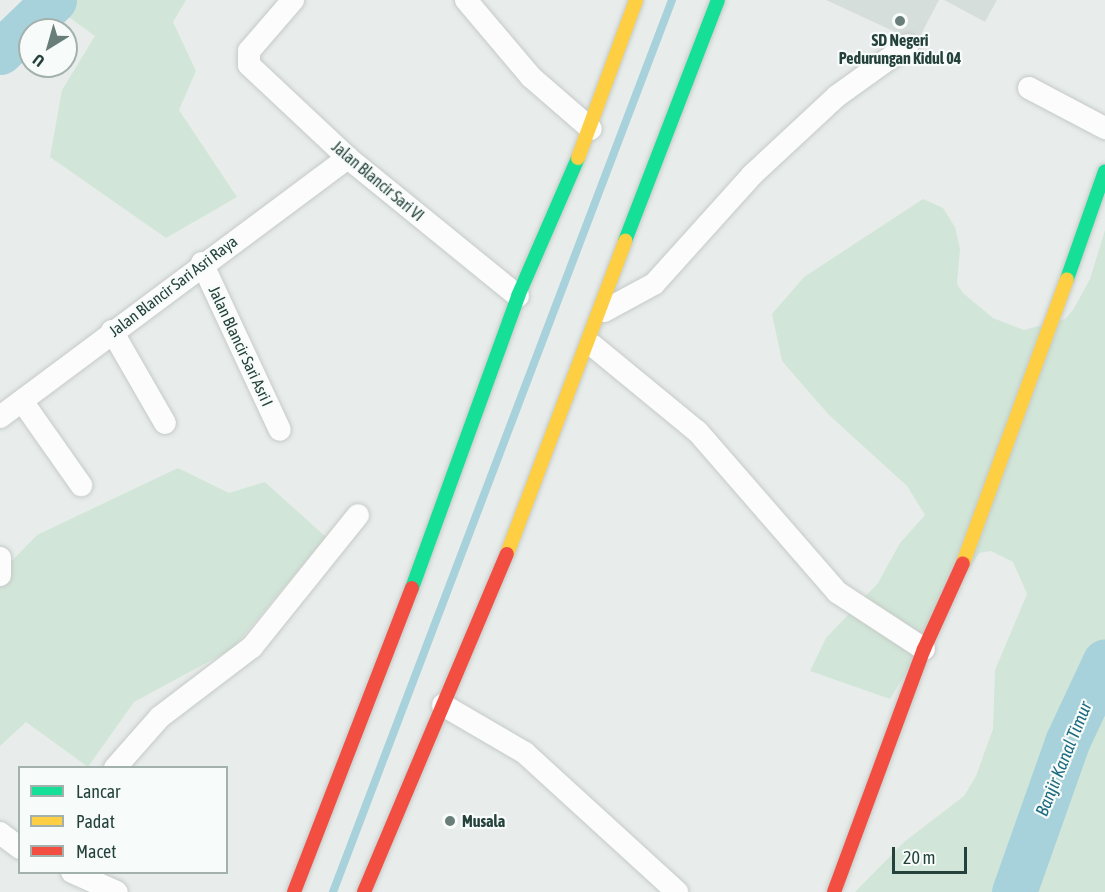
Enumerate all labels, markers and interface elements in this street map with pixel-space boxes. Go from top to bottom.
marker: SD Negeri Pedurungan Kidul 04 [893,14,907,28]
north arrow [18,18,78,78]
place label: SD Negeri Pedurungan Kidul 04 [839,30,961,68]
text: U [29,51,48,71]
street label: Jalan Blancir Sari VI [328,137,428,225]
street label: Jalan Blancir Sari Asri Raya [105,231,241,341]
street label: Jalan Blancir Sari Asri I [205,283,277,409]
water label: Banjir Kanal Timur [1031,699,1097,819]
legend [18,766,228,874]
text: Lancar [76,781,120,802]
text: Padat [76,811,115,832]
place label: Musala [462,811,505,831]
marker: Musala [443,814,457,828]
scale bar [895,835,970,873]
text: Macet [76,841,116,862]
text: 20 m [903,847,935,868]

